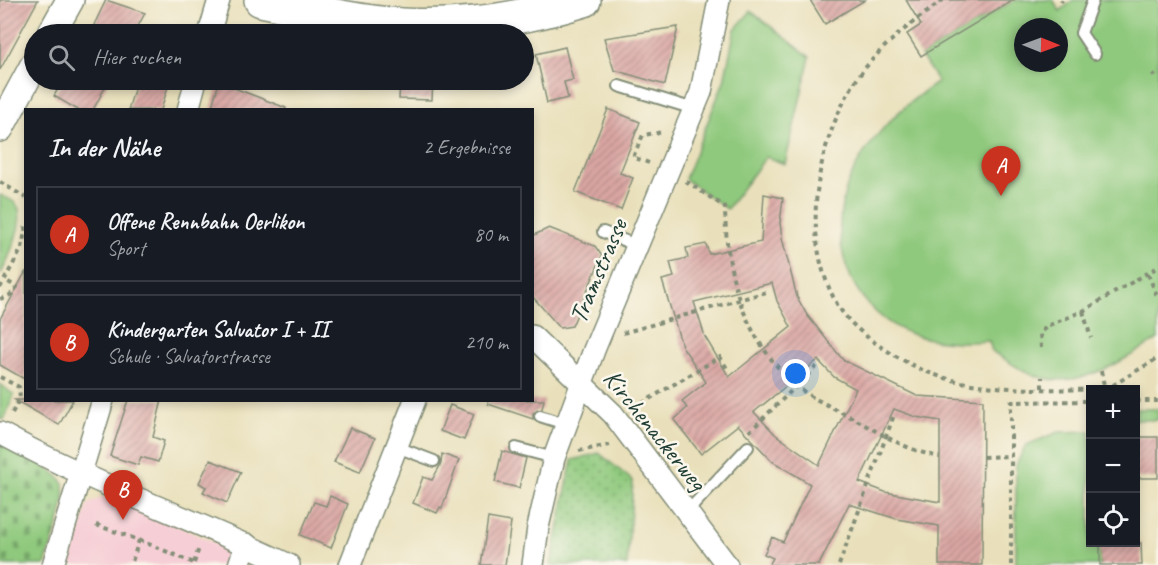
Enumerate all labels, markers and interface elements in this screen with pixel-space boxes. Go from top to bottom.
north arrow [1014,18,1068,72]
search box [24,24,534,90]
icon: search [45,41,78,74]
text: Hier suchen [93,43,181,71]
text: In der Nähe [48,131,160,164]
text: 2 Ergebnisse [423,135,510,160]
pin: A [982,146,1020,196]
text: Offene Rennbahn Oerlikon [107,208,304,236]
street label: Tramstrasse [561,213,635,328]
text: A [64,222,75,247]
text: 80 m [474,222,508,247]
text: Sport [107,236,145,261]
text: Kindergarten Salvator I + II [107,316,329,344]
text: B [64,330,75,355]
text: 210 m [465,330,508,355]
text: Schule · Salvatorstrasse [107,344,270,369]
your location [781,359,810,388]
street label: Kirchenackerweg [596,363,715,499]
map controls [1086,385,1140,547]
button: + [1086,385,1140,439]
button: − [1086,439,1140,493]
pin: B [104,470,142,520]
button: locate [1086,493,1140,547]

